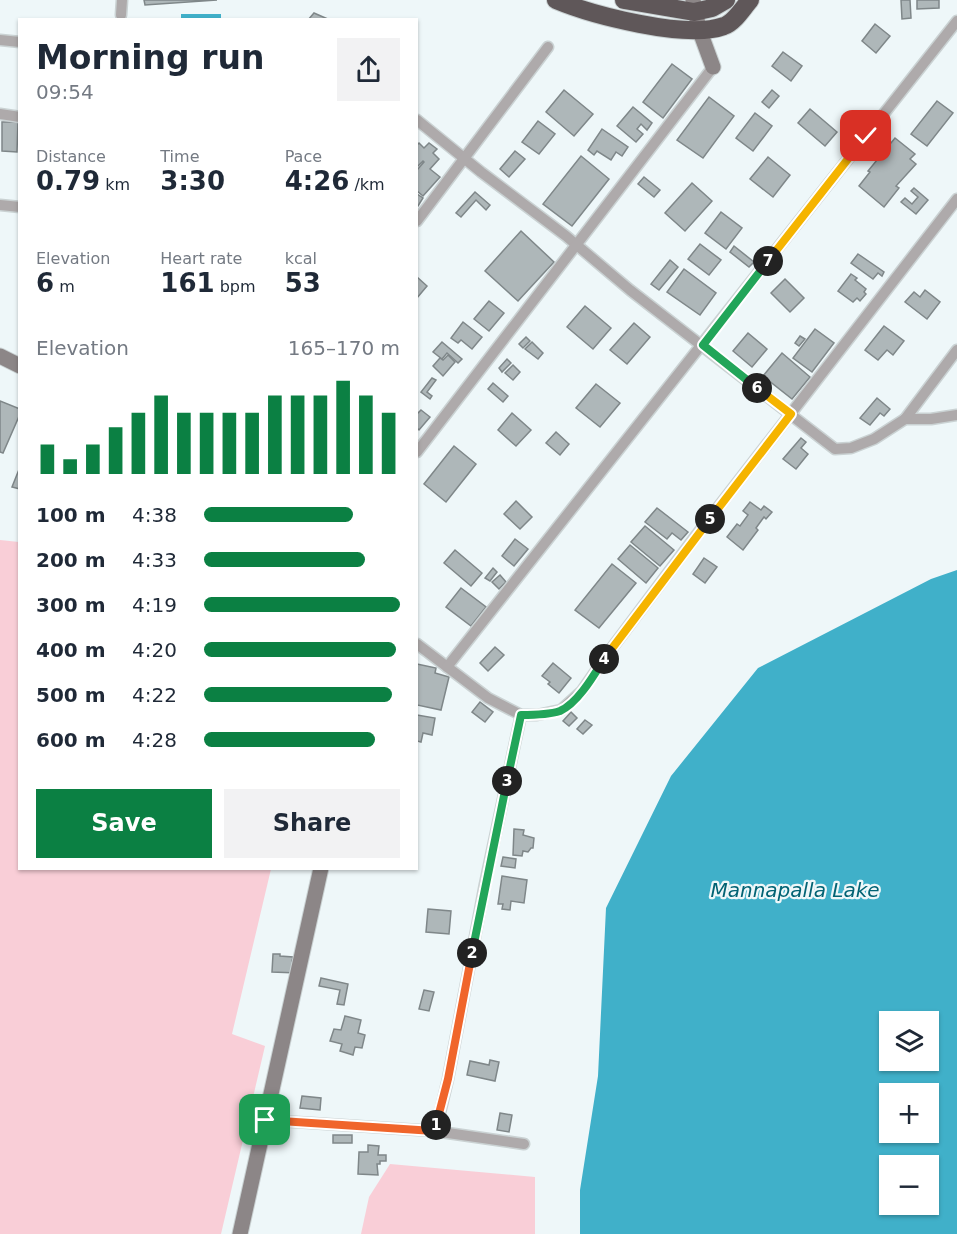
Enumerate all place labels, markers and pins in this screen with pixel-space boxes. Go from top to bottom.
pin [840,110,891,161]
pin: 7 [753,246,783,276]
pin: 6 [742,373,772,403]
pin: 5 [695,504,725,534]
pin: 4 [589,644,619,674]
pin: 3 [492,766,522,796]
pin: 2 [457,938,487,968]
pin [239,1094,290,1145]
pin: 1 [421,1110,451,1140]

